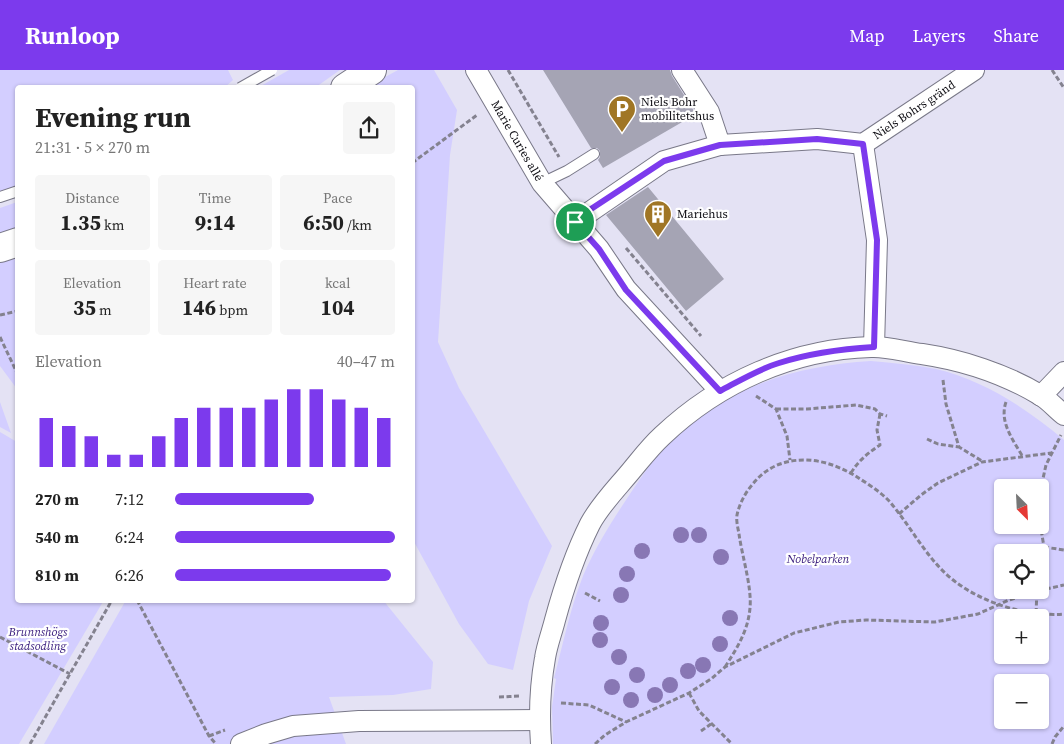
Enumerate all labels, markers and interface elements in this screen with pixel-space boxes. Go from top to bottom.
text: Runloop [25,19,120,52]
text: Map [849,23,884,48]
text: Layers [912,23,965,48]
text: Share [993,23,1039,48]
street label: Niels Bohrs gränd [870,77,958,143]
parking icon: Niels Bohr mobilitetshus [607,94,637,133]
place label: Niels Bohr mobilitetshus [641,94,714,124]
text: Evening run [35,98,191,136]
street label: Marie Curies allé [488,98,547,184]
button: share [343,102,395,154]
text: 21:31 · 5 × 270 m [35,136,150,158]
text: Distance [65,188,119,208]
text: Time [199,188,231,208]
text: Pace [323,188,352,208]
building icon: Mariehus [643,199,673,238]
pin [554,201,596,243]
place label: Mariehus [677,206,728,222]
text: 1.35 [60,208,101,237]
text: 9:14 [195,208,235,237]
text: 6:50 [303,208,344,237]
icon: arrive [561,208,589,236]
text: km [101,215,124,235]
text: /km [344,215,372,235]
text: Elevation [63,273,122,293]
text: Heart rate [183,273,247,293]
text: kcal [325,273,350,293]
text: 35 [73,293,96,322]
text: 146 [182,293,216,322]
text: 104 [321,293,355,322]
text: m [96,300,112,320]
text: bpm [216,300,248,320]
text: Elevation [35,350,102,372]
text: 40–47 m [337,350,395,372]
north arrow [994,479,1049,534]
map controls [994,479,1049,729]
text: 270 m [35,488,79,510]
text: 7:12 [115,488,144,510]
text: 540 m [35,526,79,548]
text: 6:24 [115,526,144,548]
button: locate [994,544,1049,599]
park label: Nobelparken [786,551,849,567]
text: 810 m [35,564,79,586]
text: 6:26 [115,564,144,586]
button: + [994,609,1049,664]
park label: Brunnshögs stadsodling [8,624,68,654]
button: − [994,674,1049,729]

